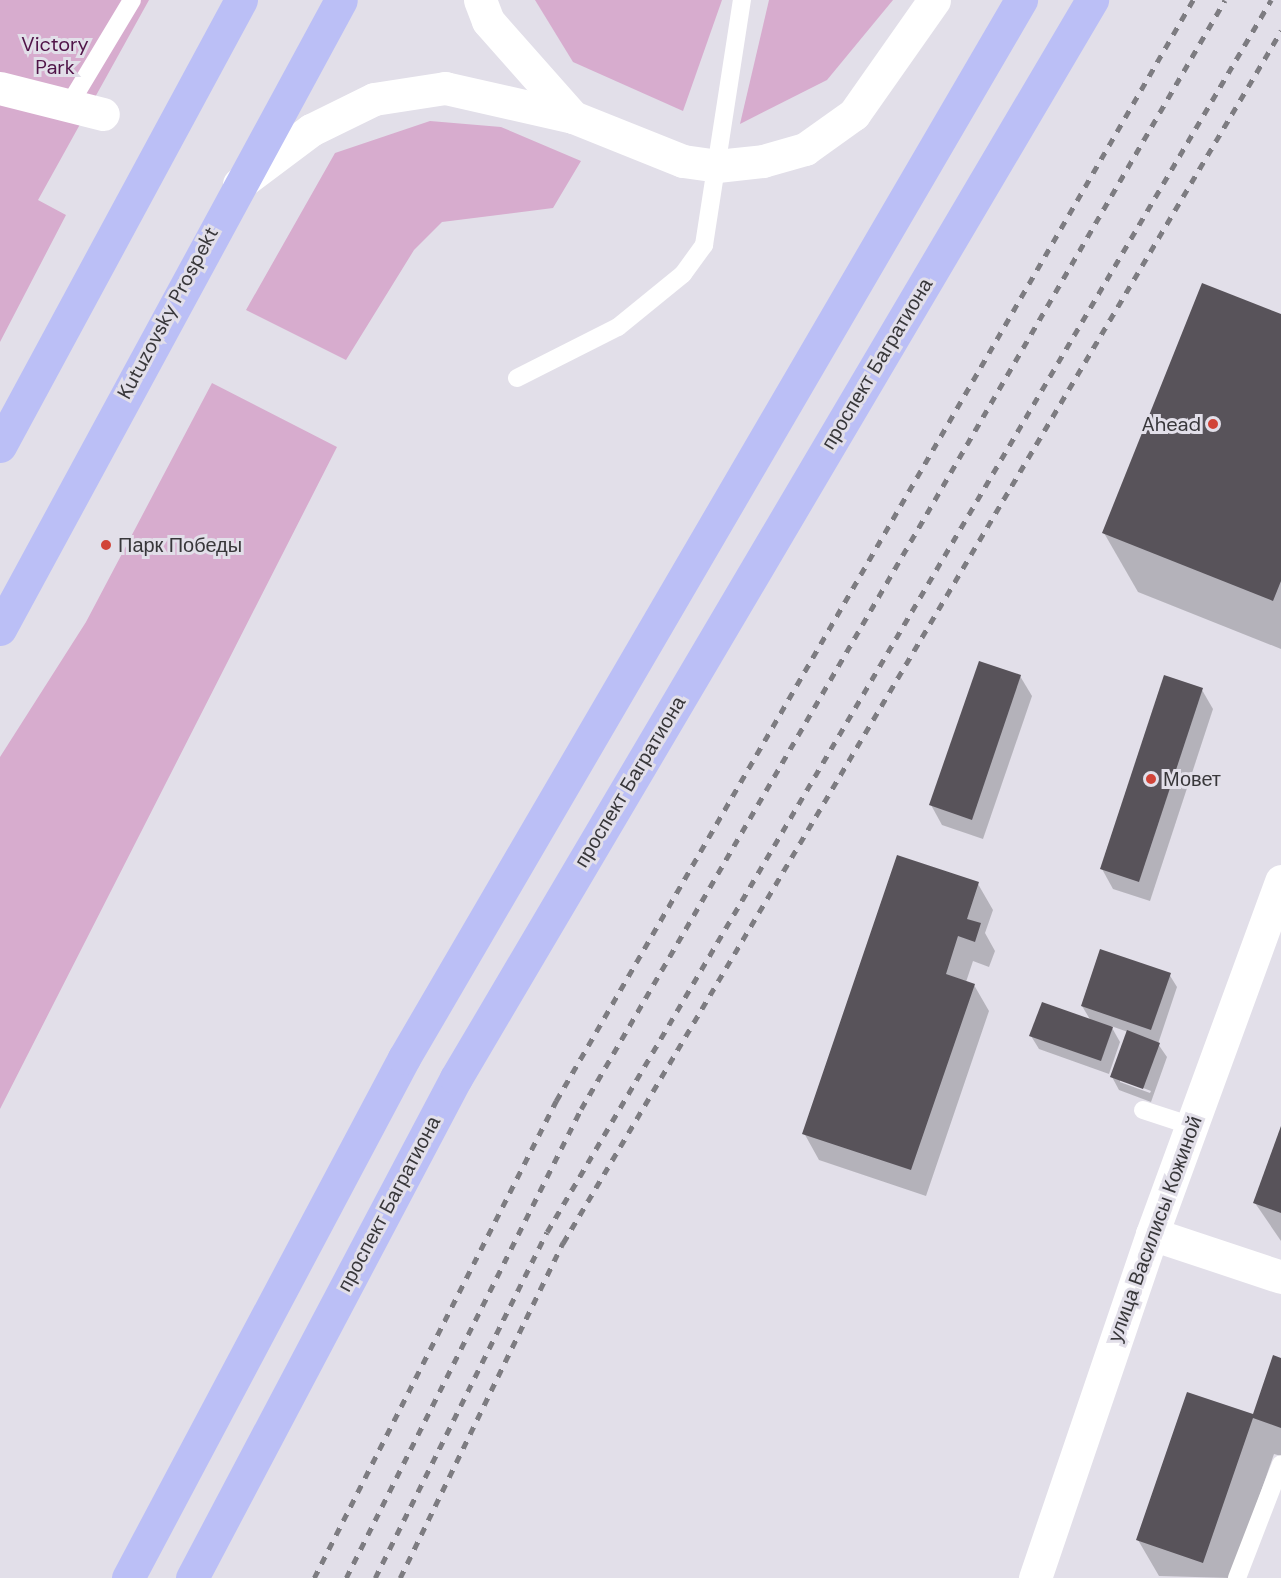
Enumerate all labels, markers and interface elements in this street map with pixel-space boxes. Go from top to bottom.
park label: Victory Park [21,32,89,79]
street label: Kutuzovsky Prospekt [112,223,224,403]
street label: проспект Багратиона [816,274,938,454]
place label: Ahead [1141,412,1201,436]
marker: Ahead [1206,417,1220,431]
place label: Парк Победы [118,533,242,557]
marker: Парк Победы [99,538,113,552]
street label: проспект Багратиона [569,692,691,872]
place label: Мовет [1163,767,1221,791]
marker: Мовет [1144,772,1158,786]
street label: проспект Багратиона [333,1112,445,1296]
street label: улица Василисы Кожиной [1103,1113,1207,1345]

